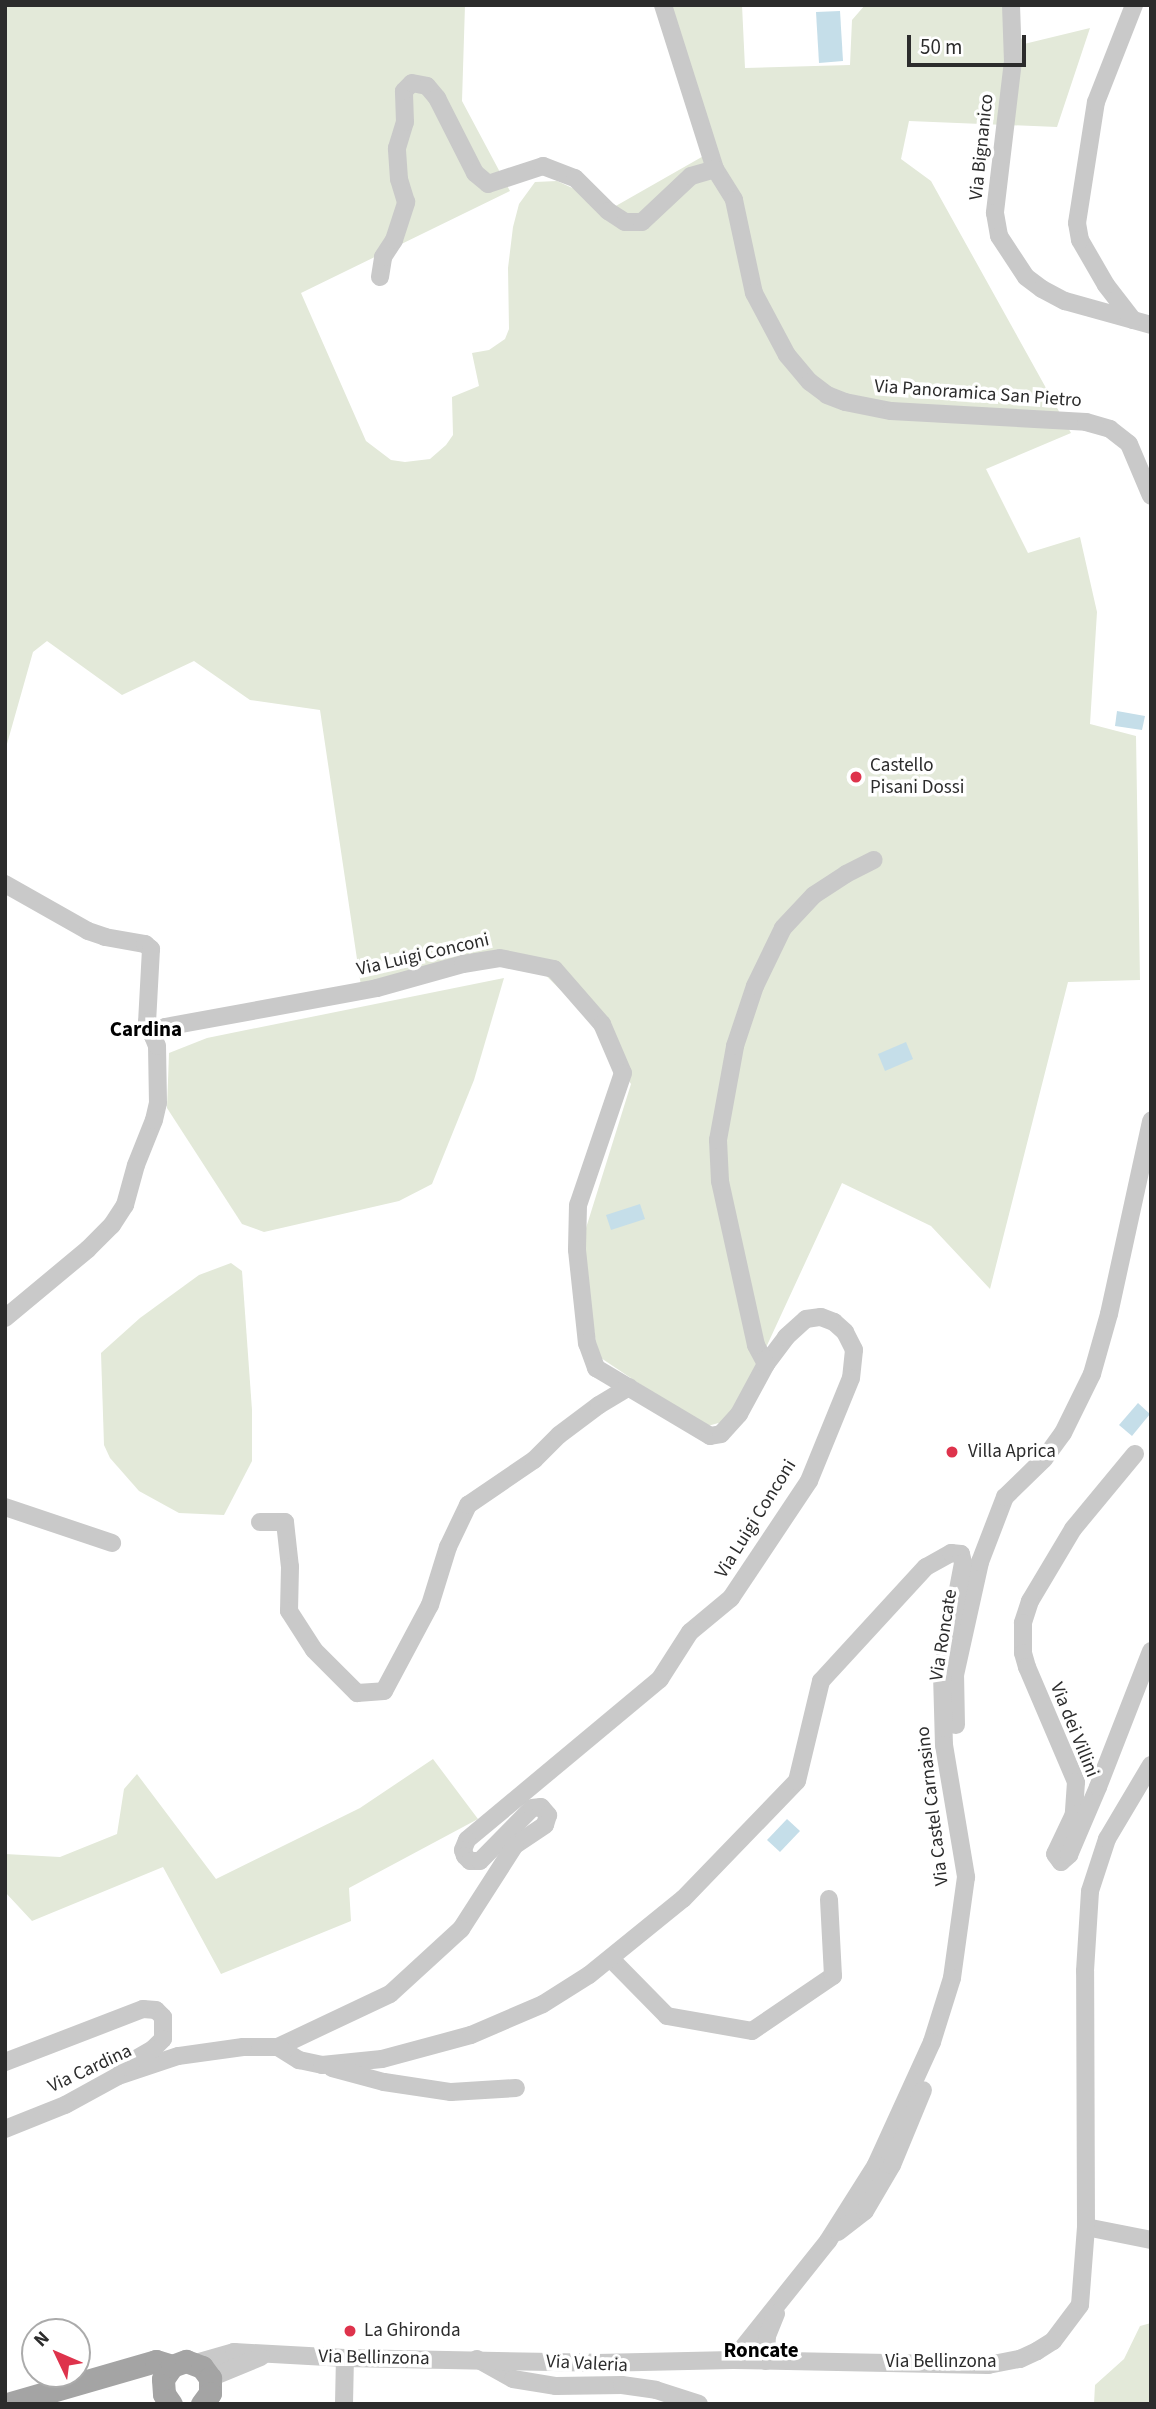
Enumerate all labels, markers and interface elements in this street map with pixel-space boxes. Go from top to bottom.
scale bar [911,21,1030,65]
text: 50 m [920,32,962,62]
street label: Via Bignanico [965,93,999,201]
street label: Via Panoramica San Pietro [874,375,1082,413]
place label: Castello Pisani Dossi [870,755,964,799]
marker: Castello Pisani Dossi [848,769,864,785]
street label: Via Luigi Conconi [355,929,491,981]
district label: Cardina [110,1016,182,1042]
place label: Villa Aprica [968,1441,1056,1463]
marker: Villa Aprica [942,1442,962,1462]
street label: Via Luigi Conconi [711,1456,801,1582]
street label: Via Roncate [926,1588,962,1682]
street label: Via dei Villini [1045,1679,1103,1781]
street label: Via Castel Carnasino [912,1725,954,1887]
street label: Via Cardina [44,2040,136,2098]
north arrow [21,2318,91,2388]
place label: La Ghironda [364,2320,461,2342]
marker: La Ghironda [342,2323,358,2339]
text: N [28,2326,56,2353]
district label: Roncate [723,2337,799,2363]
street label: Via Bellinzona [318,2346,430,2370]
street label: Via Valeria [546,2350,628,2378]
street label: Via Bellinzona [885,2351,997,2373]

